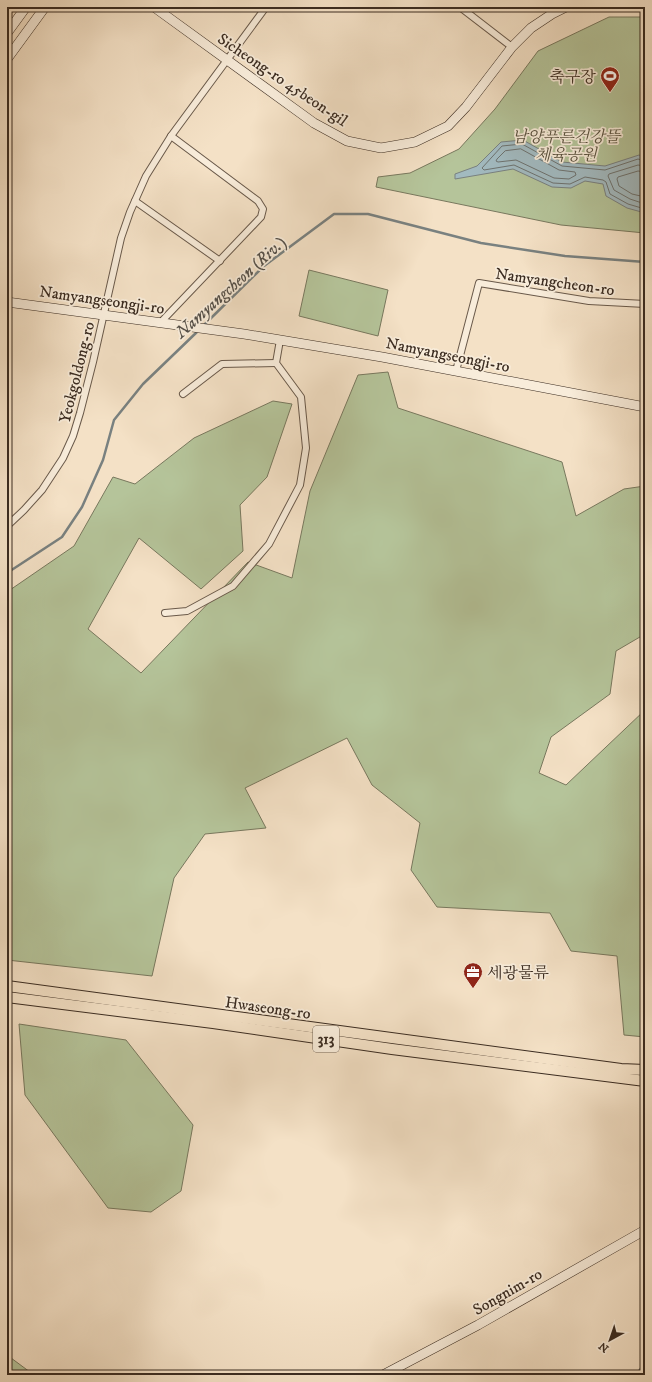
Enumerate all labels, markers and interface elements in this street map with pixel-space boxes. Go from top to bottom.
street label: Sicheong-ro 45beon-gil [214,29,351,131]
sports icon: 축구장 [599,65,621,93]
place label: 축구장 [550,67,597,87]
park label: 남양푸른건강뜰 체육공원 [512,127,622,165]
water label: Namyangcheon (Riv.) [170,232,291,344]
street label: Namyangcheon-ro [494,264,616,300]
street label: Namyangseongji-ro [38,281,166,319]
street label: Yeokgoldong-ro [55,319,99,425]
street label: Namyangseongji-ro [384,333,512,377]
office icon: 세광물류 [462,961,484,989]
place label: 세광물류 [487,963,549,983]
street label: Hwaseong-ro [224,992,312,1024]
road number: 313 [313,1026,339,1052]
street label: Songnim-ro [469,1264,546,1320]
north arrow [590,1320,630,1360]
text: N [596,1339,612,1355]

